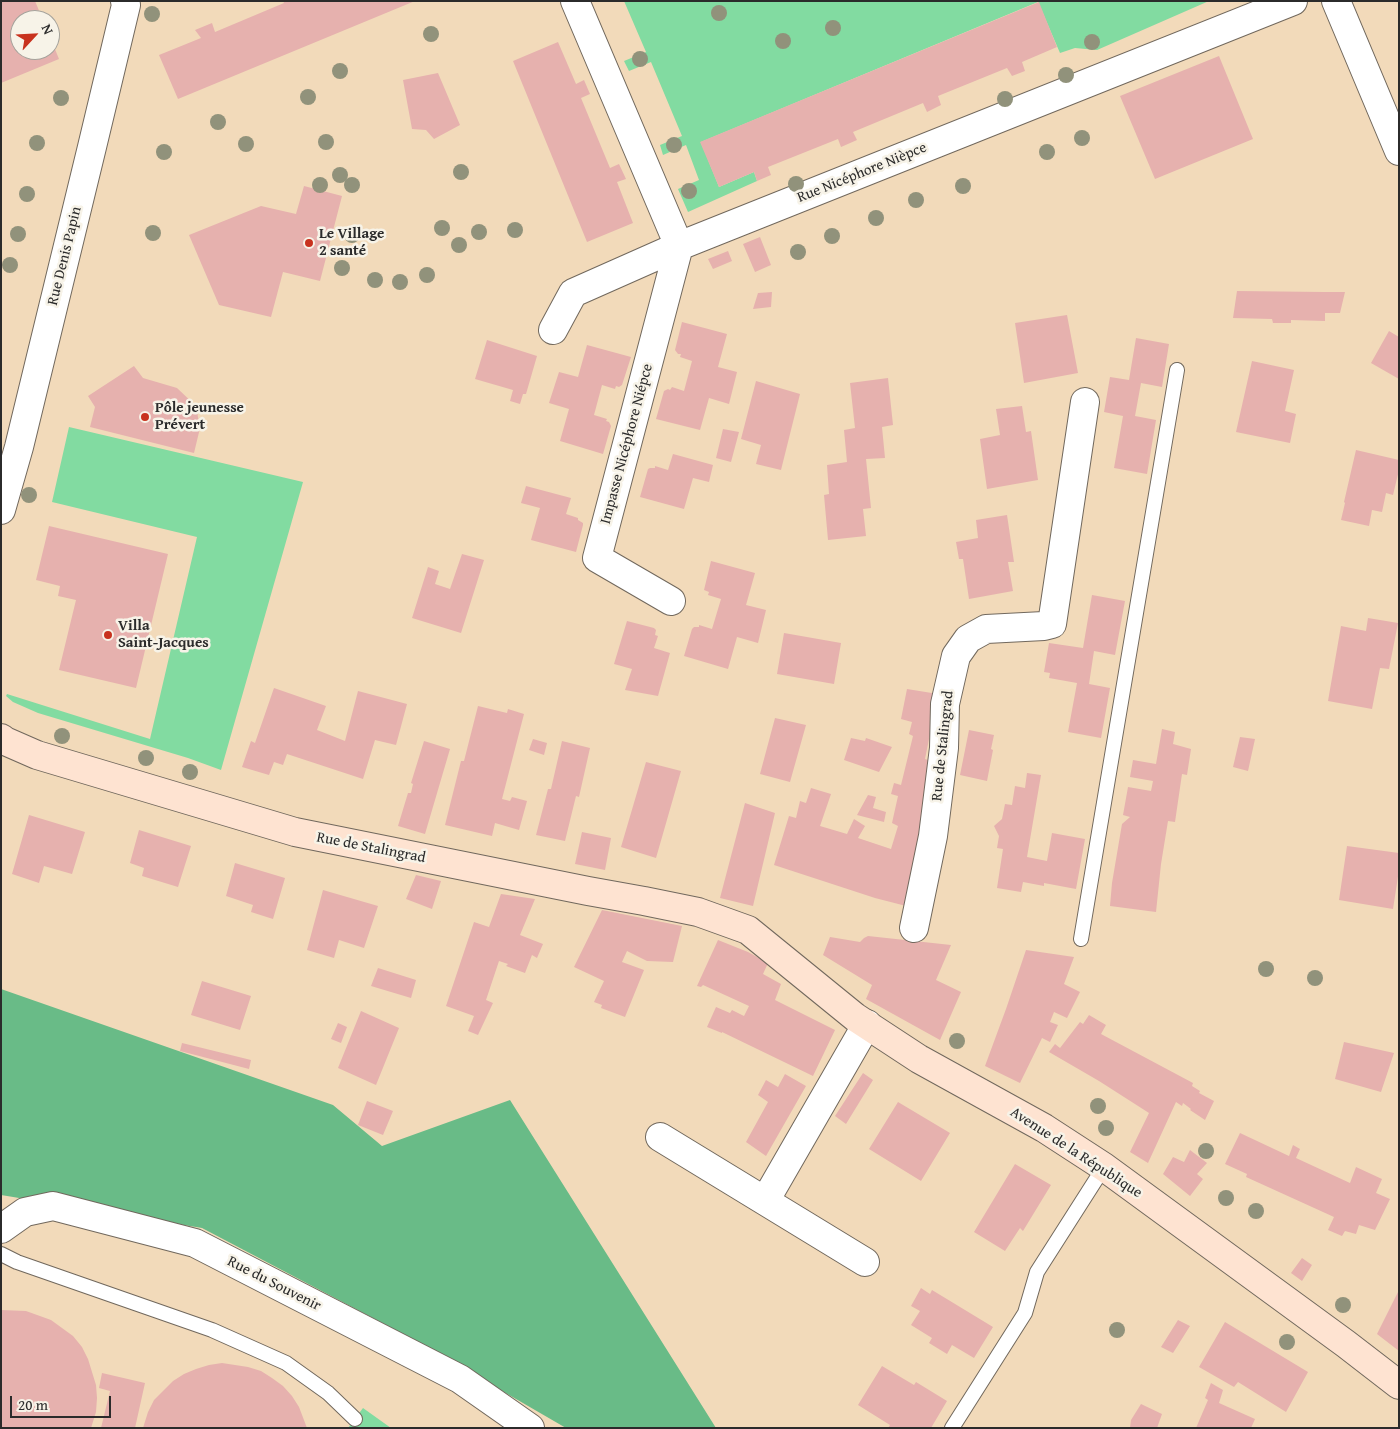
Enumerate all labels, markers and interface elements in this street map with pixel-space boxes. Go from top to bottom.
north arrow [10,10,60,60]
text: N [37,21,59,38]
street label: Rue Nicéphore Nièpce [795,139,929,207]
street label: Rue Denis Papin [44,205,86,307]
place label: Le Village 2 santé [319,225,384,260]
marker: Le Village 2 santé [303,237,315,249]
street label: Impasse Nicéphore Niépce [597,362,657,526]
place label: Pôle jeunesse Prévert [155,399,244,434]
marker: Pôle jeunesse Prévert [139,411,151,423]
place label: Villa Saint-Jacques [118,617,209,652]
marker: Villa Saint-Jacques [102,629,114,641]
street label: Rue de Stalingrad [928,690,958,802]
street label: Rue de Stalingrad [315,829,427,867]
street label: Avenue de la République [1007,1104,1145,1202]
street label: Rue du Souvenir [224,1253,324,1315]
scale bar [12,1386,114,1418]
text: 20 m [18,1394,48,1415]

